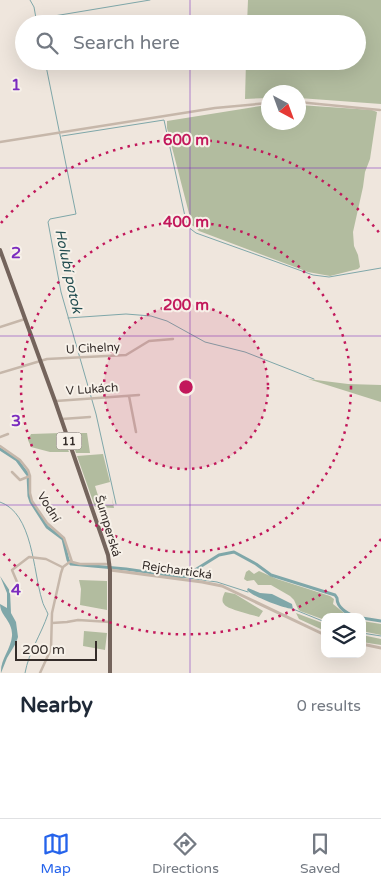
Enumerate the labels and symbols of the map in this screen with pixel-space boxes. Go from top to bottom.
text: 1 [11,75,21,95]
north arrow [261,85,306,130]
text: 600 m [163,131,209,149]
text: 400 m [163,213,209,231]
water label: Holubí potok [51,227,86,316]
text: 2 [11,243,21,263]
text: 200 m [163,296,209,314]
street label: U Cihelny [66,340,121,356]
centre of rings [177,378,195,396]
street label: V Lukách [65,380,119,398]
text: 3 [11,411,21,431]
road number: 11 [56,432,82,450]
street label: Vodní [34,489,64,525]
street label: Šumperská [92,494,124,558]
street label: Rejchartická [141,558,213,582]
text: 4 [11,580,21,600]
scale bar [15,638,98,661]

